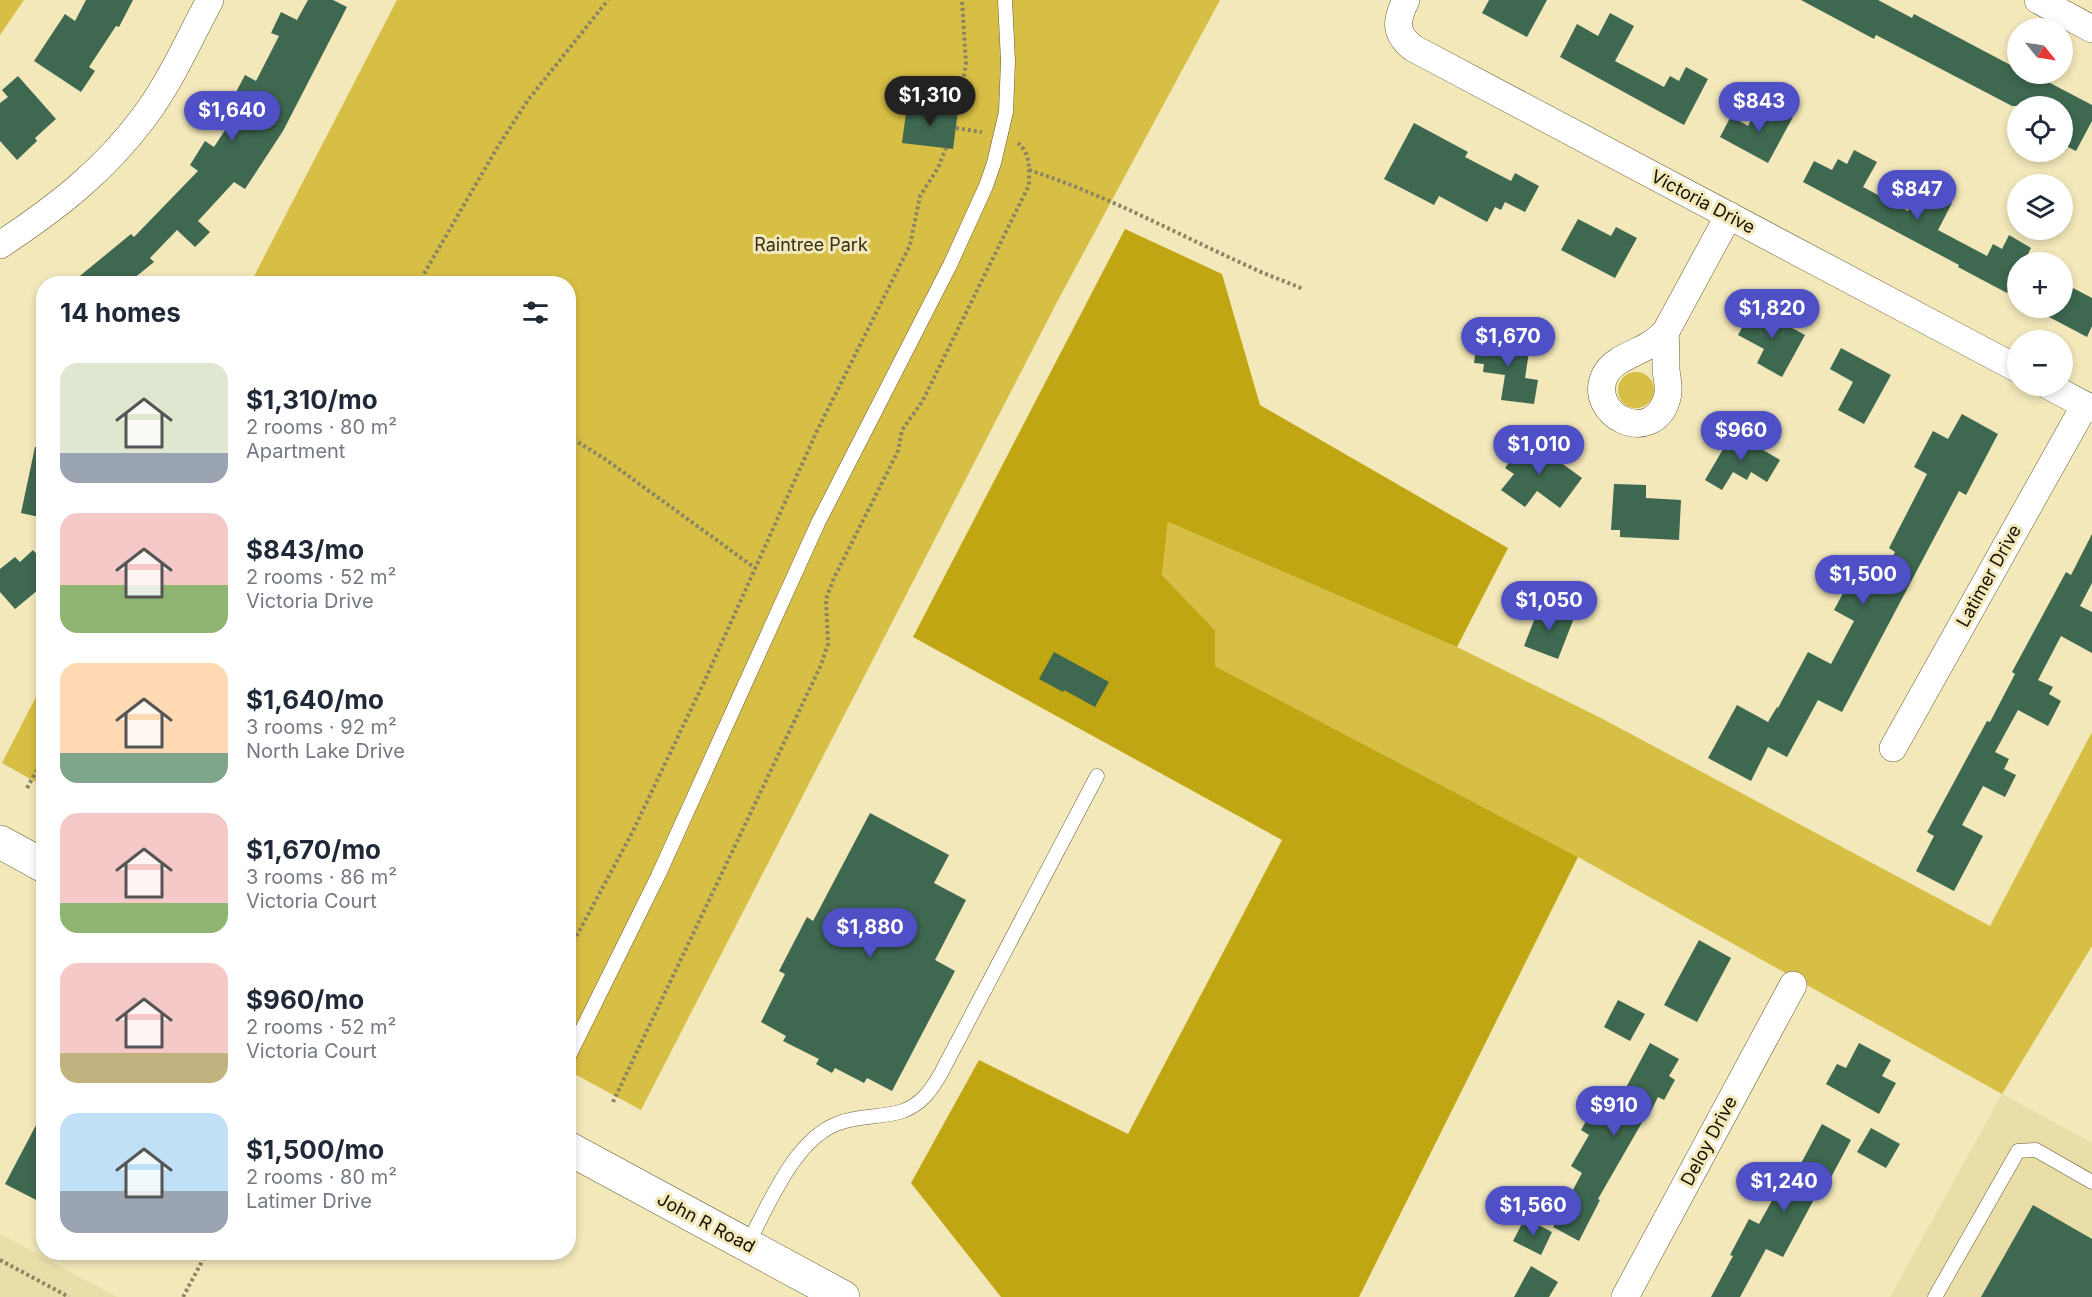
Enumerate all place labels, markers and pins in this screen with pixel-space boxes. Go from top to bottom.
pin: $1,310 [881,76,979,127]
pin: $843 [1723,82,1795,133]
pin: $1,640 [183,91,281,142]
pin: $847 [1881,170,1953,221]
pin: $1,820 [1723,289,1821,340]
pin: $1,670 [1459,317,1557,368]
pin: $960 [1705,411,1777,462]
pin: $1,010 [1490,425,1588,476]
pin: $1,500 [1814,555,1912,606]
pin: $1,050 [1500,581,1598,632]
pin: $1,880 [821,908,919,959]
pin: $910 [1578,1086,1650,1137]
pin: $1,240 [1735,1162,1833,1213]
pin: $1,560 [1484,1186,1582,1237]

